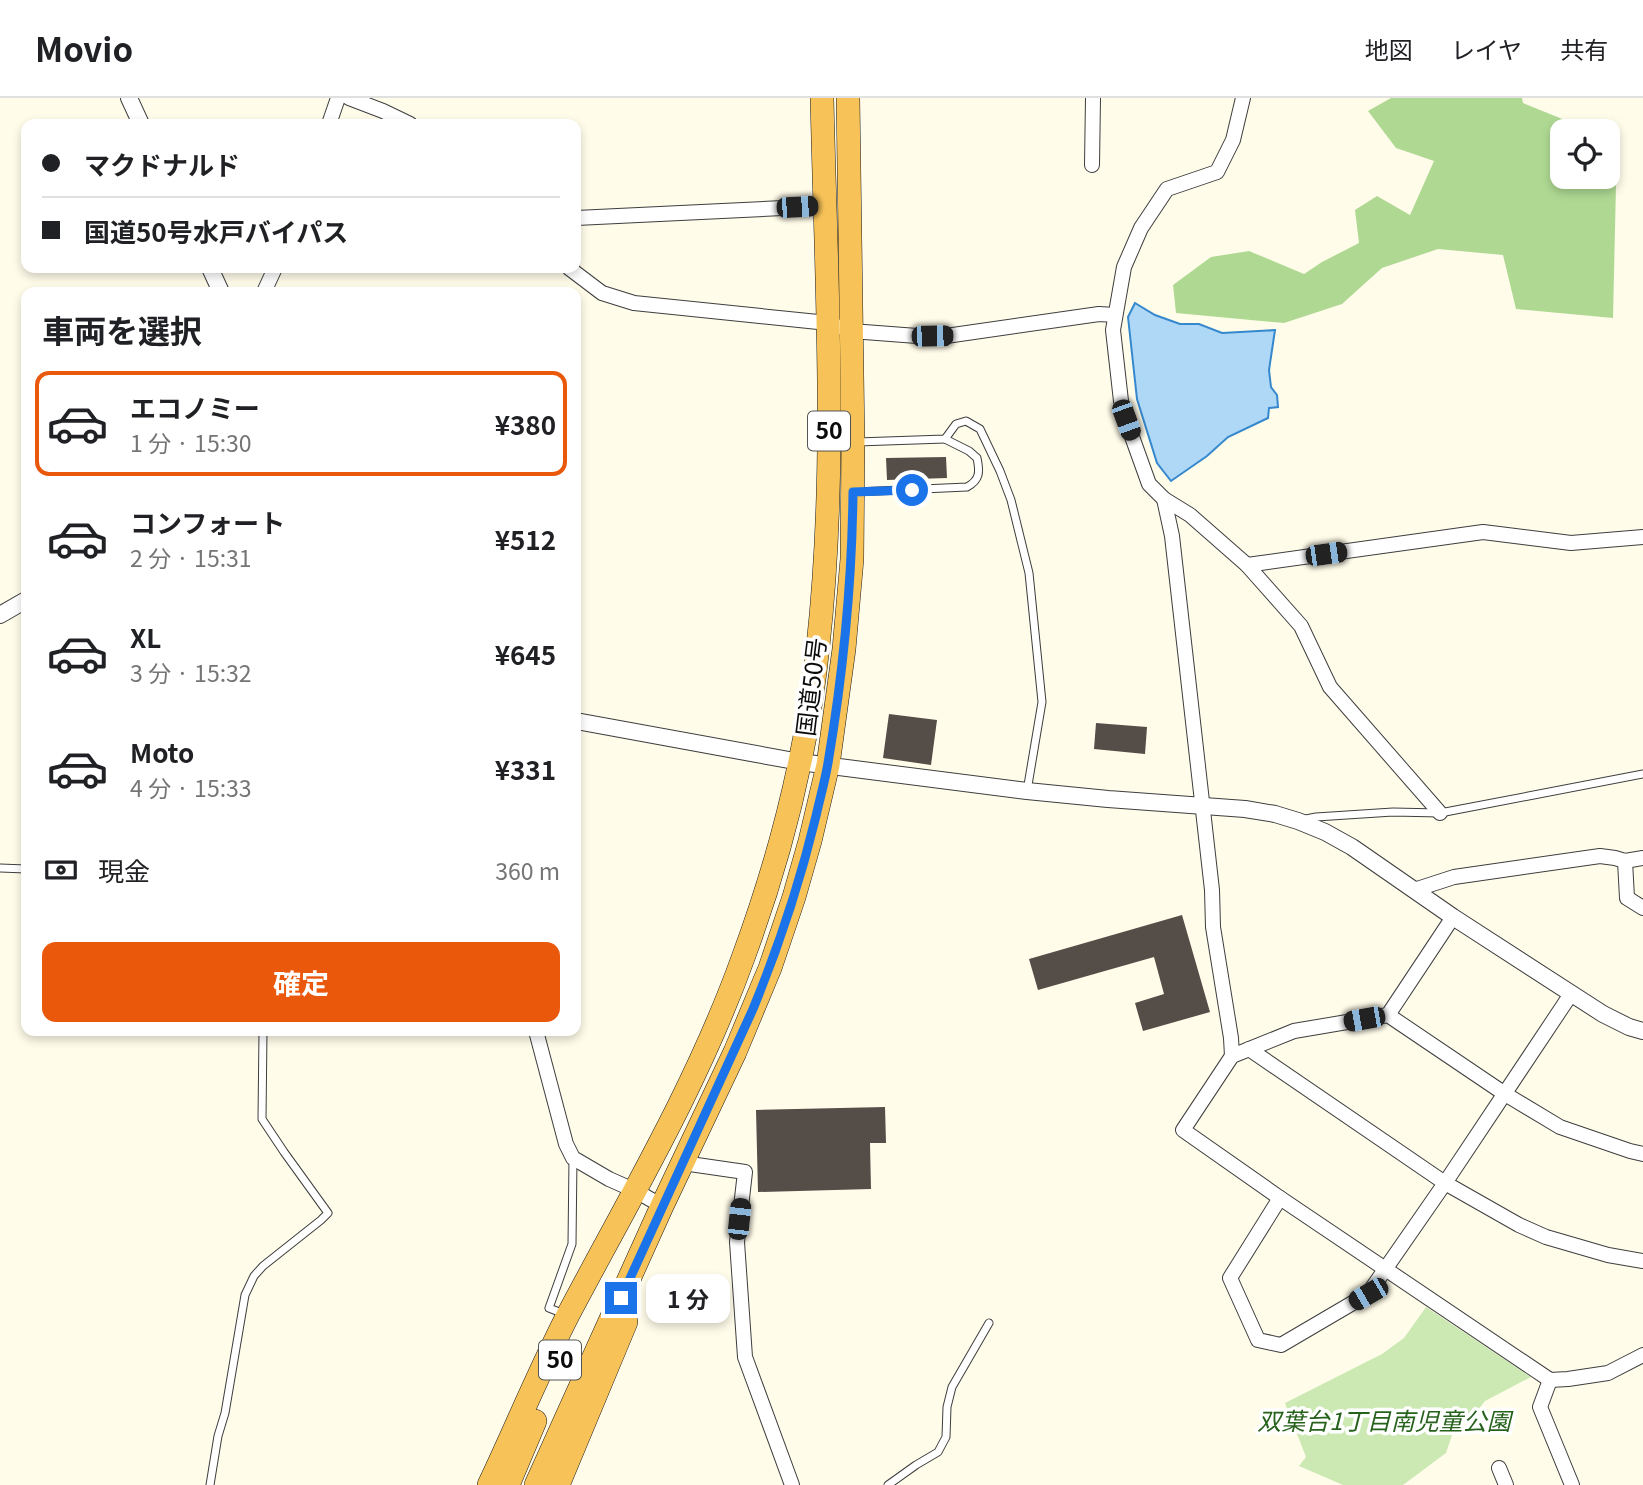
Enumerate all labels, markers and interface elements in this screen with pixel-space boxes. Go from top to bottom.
text: Movio [35,24,133,72]
text: 地図 [1365,31,1413,66]
text: レイヤ [1451,31,1522,66]
text: 共有 [1560,31,1608,66]
map controls [1550,119,1620,189]
button: locate [1550,119,1620,189]
text: マクドナルド [84,145,240,182]
car [776,195,819,219]
text: 国道50号水戸バイパス [84,212,348,249]
text: 車両を選択 [42,306,202,352]
car [911,325,954,347]
text: エコノミー [130,388,260,425]
icon: car [46,392,109,455]
car [1109,397,1144,443]
text: ¥380 [495,405,556,442]
road number: 50 [808,412,850,450]
text: 1 分 · 15:30 [130,425,252,459]
route start [896,474,928,506]
text: コンフォート [130,503,285,540]
icon: car [46,507,109,570]
text: ¥512 [495,520,556,557]
text: 2 分 · 15:31 [130,540,252,574]
car [1304,541,1349,567]
text: XL [130,618,161,655]
icon: car [46,622,109,685]
text: ¥645 [495,635,556,672]
street label: 国道50号 [786,636,833,738]
text: 3 分 · 15:32 [130,655,252,689]
text: Moto [130,733,194,770]
icon: car [46,737,109,800]
text: ¥331 [495,750,556,787]
text: 4 分 · 15:33 [130,770,252,804]
icon: cash [42,851,80,889]
text: 現金 [98,851,150,888]
text: 360 m [495,853,560,887]
button: 確定 [42,942,560,1022]
car [1342,1005,1387,1033]
car [727,1197,752,1241]
callout: 1 分 [646,1274,730,1322]
car [1345,1274,1392,1314]
text: 1 分 [667,1281,709,1315]
route end [605,1282,637,1314]
road number: 50 [539,1340,581,1380]
park label: 双葉台1丁目南児童公園 [1257,1402,1514,1437]

